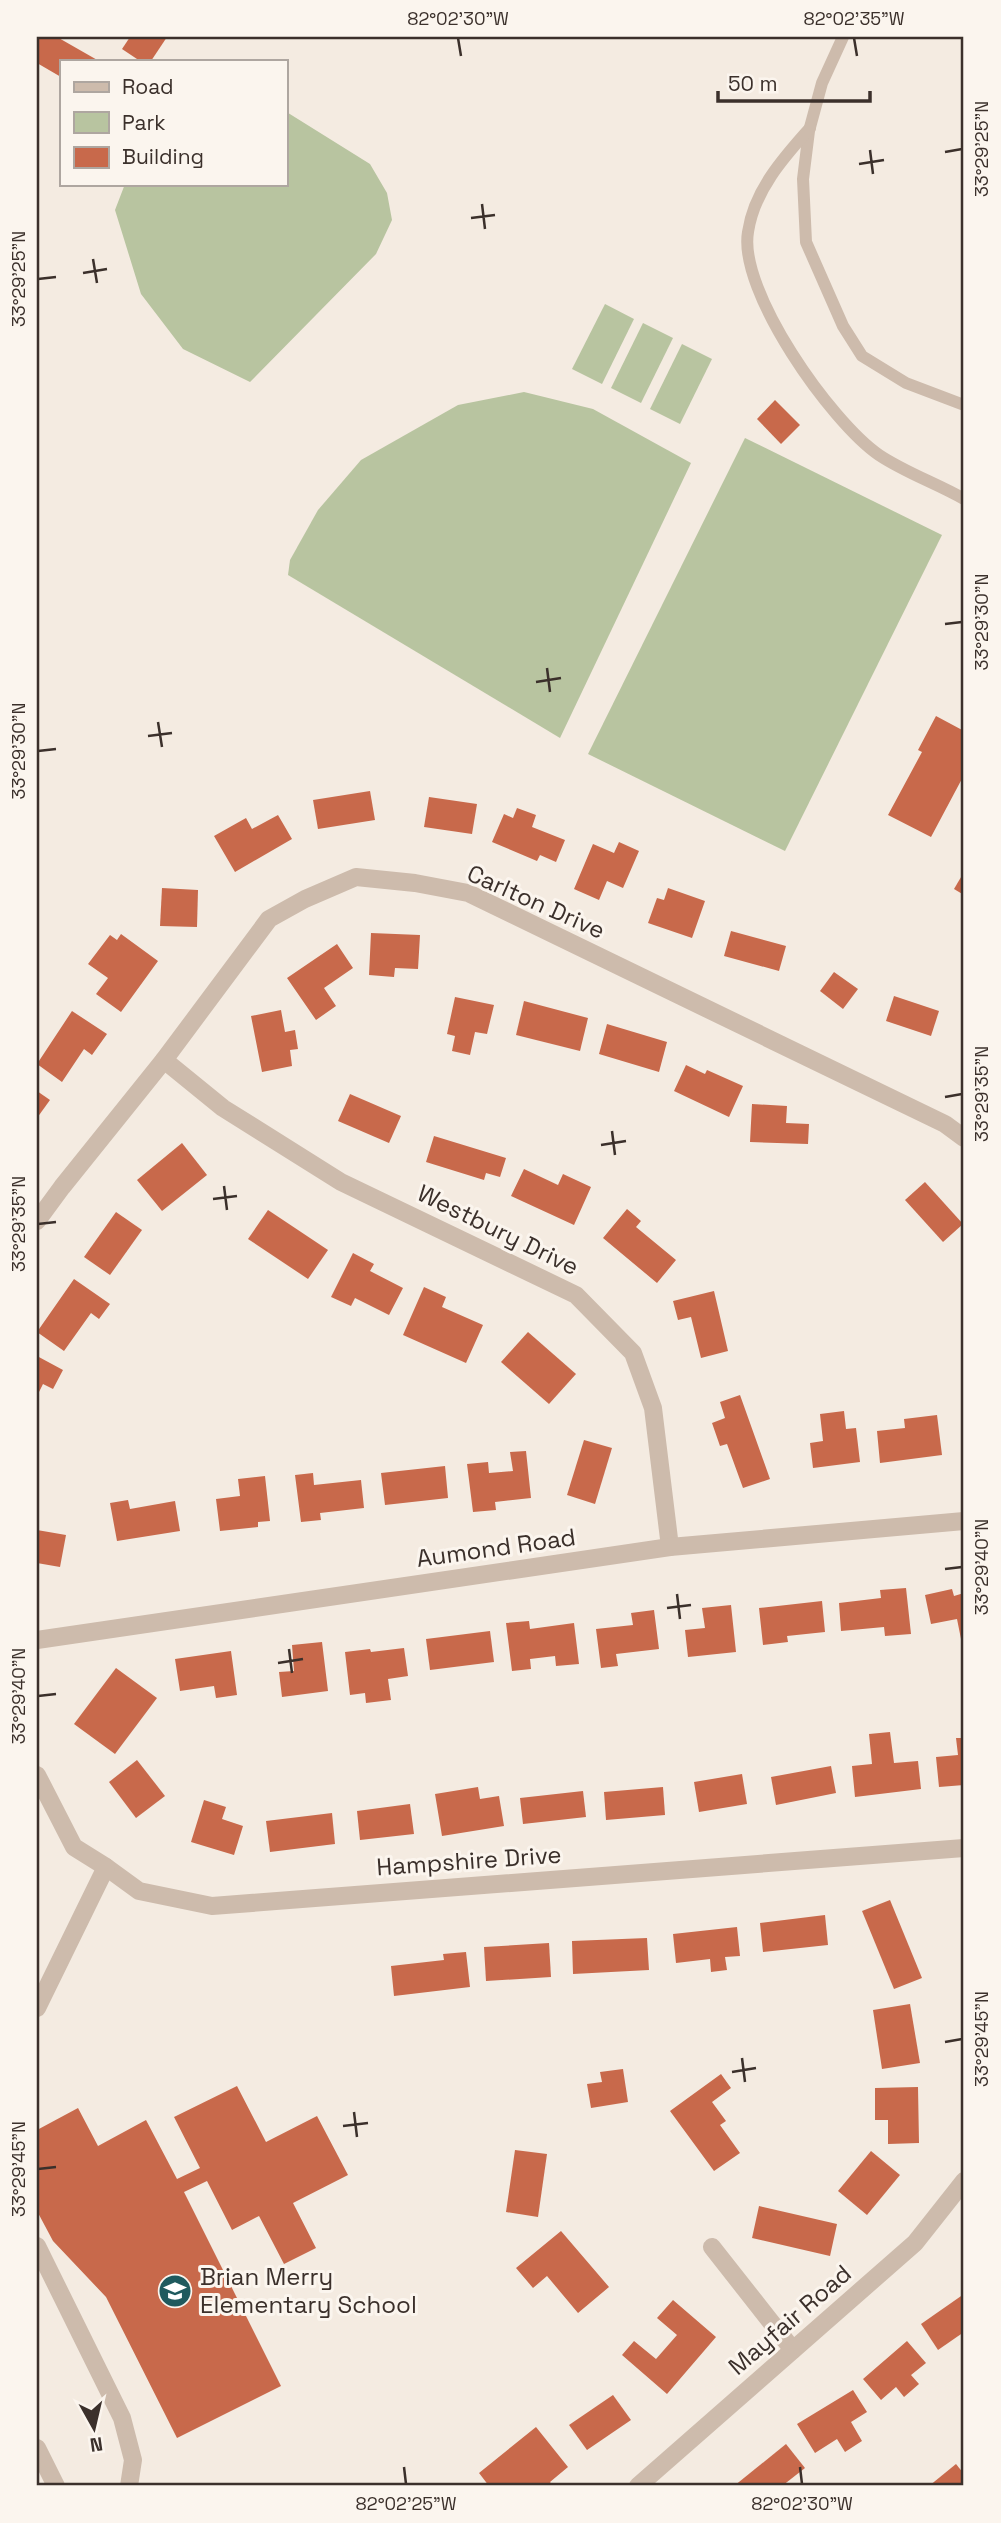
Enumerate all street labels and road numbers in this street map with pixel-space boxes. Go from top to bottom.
street label: Carlton Drive [462,857,610,946]
street label: Westbury Drive [412,1177,584,1282]
street label: Aumond Road [414,1521,578,1574]
street label: Hampshire Drive [375,1839,563,1882]
street label: Mayfair Road [722,2258,858,2382]

